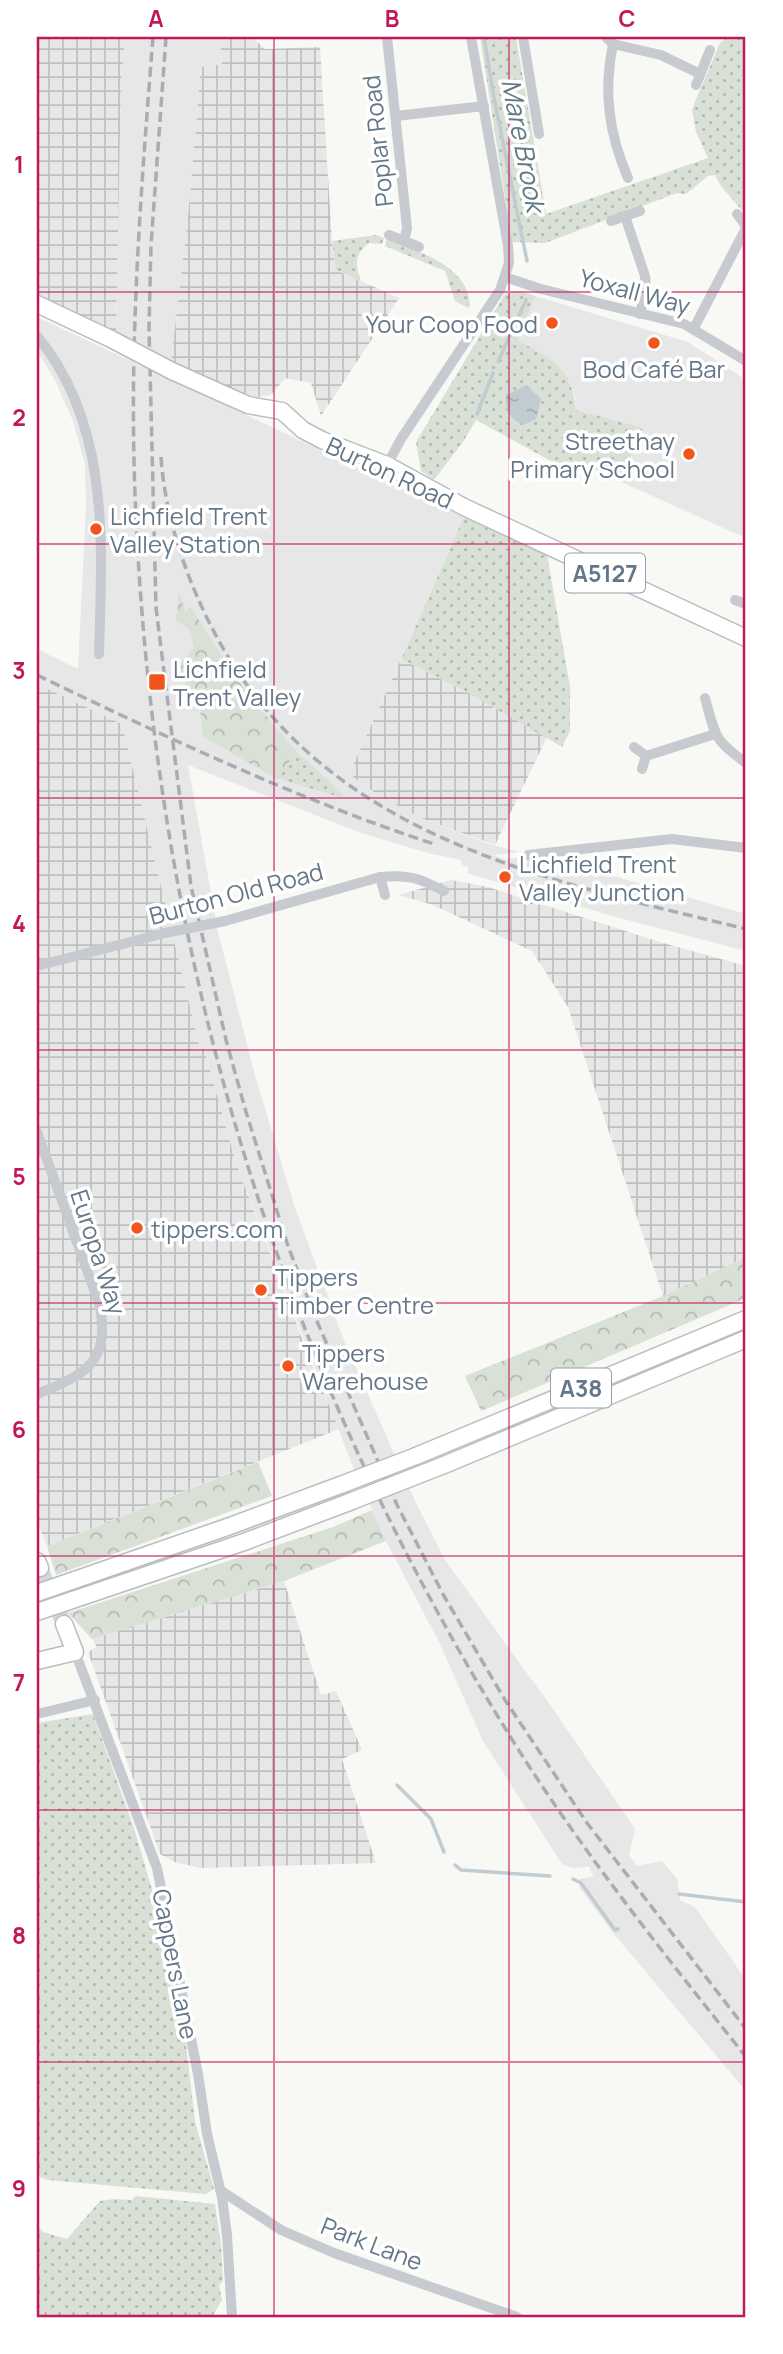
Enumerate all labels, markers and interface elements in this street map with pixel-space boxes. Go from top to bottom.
text: A [148,2,164,34]
text: B [385,2,399,34]
text: C [619,2,636,34]
street label: Poplar Road [354,74,400,208]
water label: Mare Brook [493,76,555,218]
text: 1 [14,148,24,180]
street label: Yoxall Way [576,260,694,322]
place label: Your Coop Food [366,307,538,340]
marker: Your Coop Food [544,315,560,331]
marker: Bod Café Bar [646,335,662,351]
place label: Bod Café Bar [583,352,726,385]
text: 2 [12,401,26,433]
place label: Streethay Primary School [510,424,675,485]
street label: Burton Road [321,428,459,516]
marker: Streethay Primary School [681,446,697,462]
place label: Lichfield Trent Valley Station [110,499,268,560]
marker: Lichfield Trent Valley Station [88,521,104,537]
road number: A5127 [565,554,645,593]
place label: Lichfield Trent Valley [173,652,302,713]
text: 3 [12,654,26,686]
marker: Lichfield Trent Valley [147,672,167,692]
place label: Lichfield Trent Valley Junction [519,847,685,908]
street label: Burton Old Road [145,854,327,932]
marker: Lichfield Trent Valley Junction [497,869,513,885]
text: 4 [12,907,26,939]
text: 5 [12,1160,26,1192]
street label: Europa Way [63,1185,135,1319]
place label: tippers.com [151,1212,283,1245]
marker: tippers.com [129,1220,145,1236]
place label: Tippers Timber Centre [275,1260,434,1321]
marker: Tippers Timber Centre [253,1282,269,1298]
place label: Tippers Warehouse [302,1336,428,1397]
marker: Tippers Warehouse [280,1358,296,1374]
road number: A38 [551,1368,611,1408]
text: 6 [12,1413,26,1445]
text: 7 [13,1666,25,1698]
street label: Cappers Lane [145,1886,207,2042]
text: 8 [12,1919,26,1951]
text: 9 [12,2172,26,2204]
street label: Park Lane [316,2209,428,2277]

